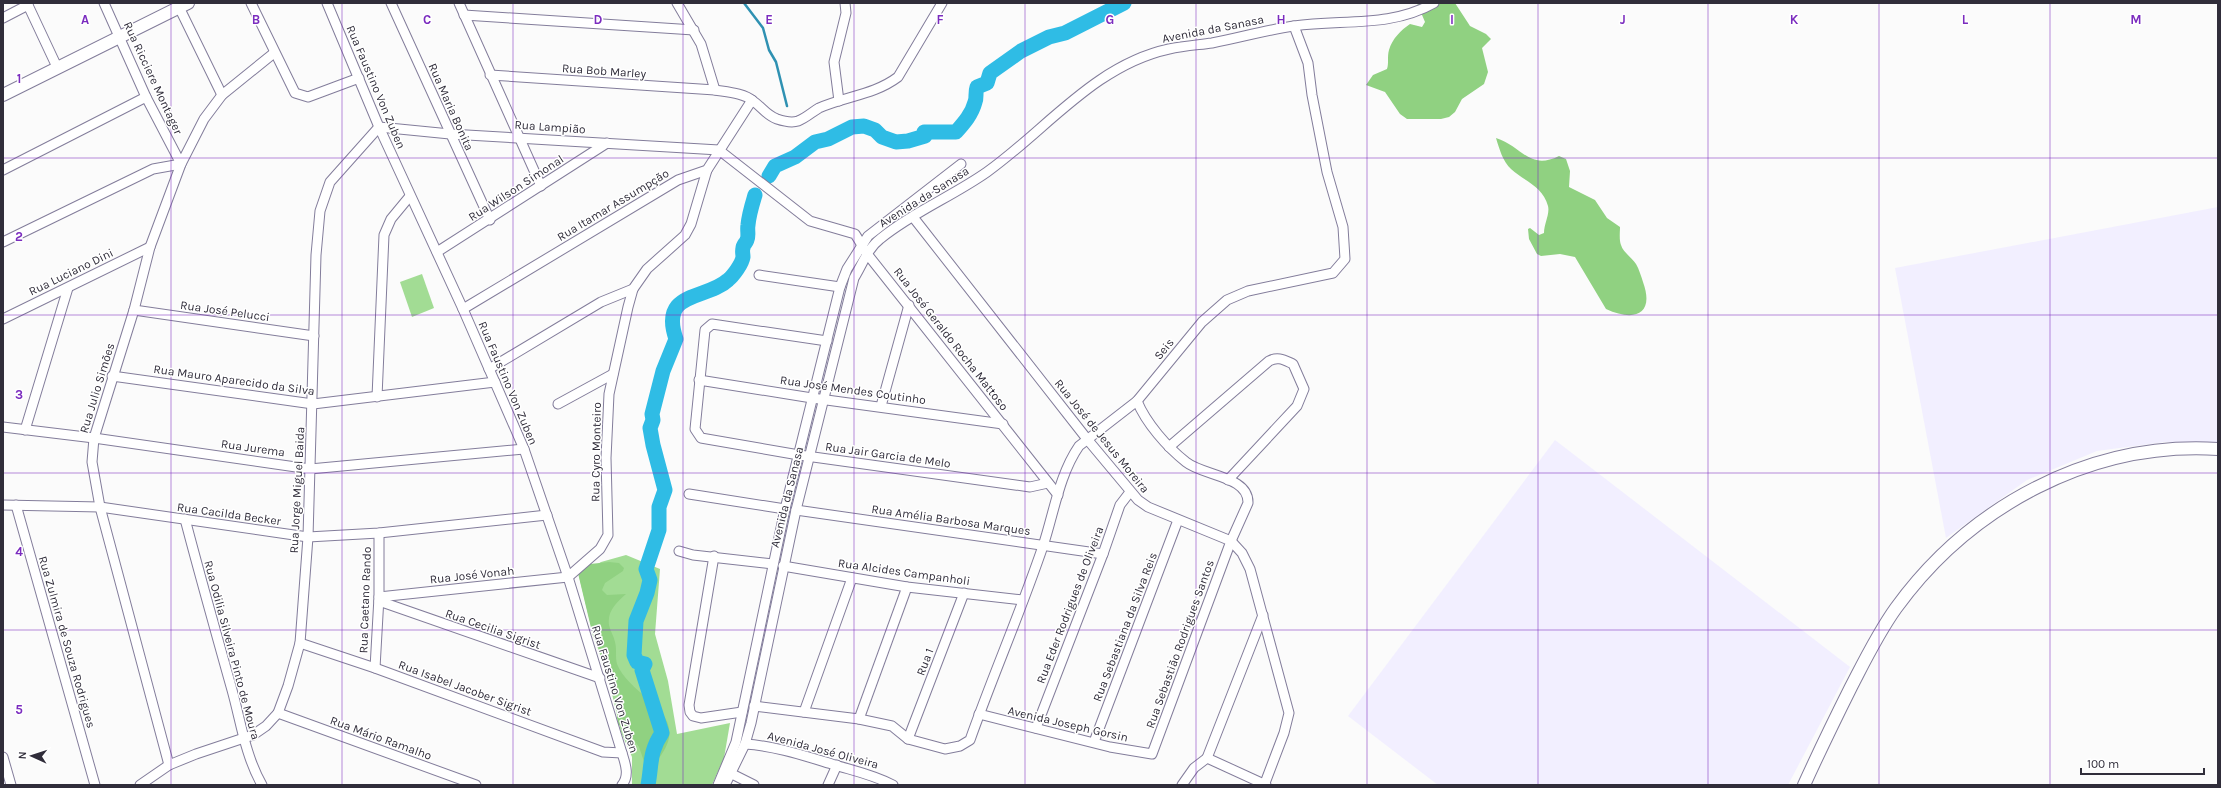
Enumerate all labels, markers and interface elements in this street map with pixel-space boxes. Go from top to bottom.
text: A [81,12,89,27]
text: B [252,12,260,27]
text: C [423,12,431,27]
text: D [594,12,603,27]
text: E [765,12,773,27]
text: F [936,12,944,27]
text: G [1106,12,1114,27]
street label: Avenida da Sanasa [1161,12,1265,46]
text: H [1276,12,1286,27]
text: I [1450,12,1454,27]
text: J [1620,12,1626,27]
text: K [1790,12,1799,27]
text: L [1962,12,1969,27]
text: M [2130,12,2142,27]
street label: Rua Ricciere Montager [121,19,186,137]
street label: Rua Faustino Von Zuben [344,23,408,151]
street label: Rua Maria Bonita [425,61,477,153]
street label: Rua Bob Marley [561,61,647,81]
text: 1 [17,71,21,86]
street label: Rua Lampião [514,118,586,136]
street label: Rua Wilson Simonal [466,152,566,224]
street label: Avenida da Sanasa [876,164,972,230]
street label: Rua Itamar Assumpção [555,166,671,244]
text: 2 [15,229,23,244]
street label: Rua Luciano Dini [26,245,116,299]
street label: Rua José Geraldo Rocha Mattoso [891,265,1011,413]
street label: Rua José Pelucci [179,298,271,324]
street label: Rua Faustino Von Zuben [476,319,540,447]
street label: Seis [1151,336,1177,362]
street label: Rua Julio Simões [77,341,117,435]
street label: Rua Mauro Aparecido da Silva [153,362,315,398]
street label: Rua José Mendes Coutinho [779,373,927,407]
street label: Rua José de Jesus Moreira [1052,376,1152,496]
text: 3 [15,387,23,402]
street label: Rua Cyro Monteiro [588,402,604,502]
street label: Rua Jorge Miguel Baida [287,426,307,554]
street label: Rua Jurema [220,437,286,459]
street label: Rua Jair Garcia de Melo [824,439,952,471]
street label: Avenida da Sanasa [768,445,806,549]
street label: Rua Cacilda Becker [176,500,283,528]
street label: Rua Amélia Barbosa Marques [871,502,1031,538]
street label: Rua Eder Rodrigues de Oliveira [1034,524,1106,686]
text: 4 [15,544,23,559]
street label: Rua Caetano Rando [356,546,374,654]
street label: Rua Sebastiana da Silva Reis [1090,550,1160,704]
street label: Rua Zulmira de Souza Rodrigues [36,554,98,730]
street label: Rua Alcides Campanholi [837,556,971,588]
street label: Rua Sebastião Rodrigues Santos [1143,558,1217,730]
street label: Rua Odilia Silveira Pinto de Moura [201,559,263,741]
street label: Rua José Vonah [429,564,515,586]
street label: Rua Cecilia Sigrist [443,606,543,652]
street label: Rua Faustino Von Zuben [589,623,641,755]
street label: Rua 1 [913,646,937,678]
street label: Rua Isabel Jacober Sigrist [396,657,534,719]
text: 5 [15,702,23,717]
street label: Avenida Joseph Gorsin [1007,703,1129,745]
street label: Rua Mário Ramalho [328,713,434,763]
street label: Avenida José Oliveira [766,728,880,772]
north arrow [12,736,52,776]
scale bar [2081,750,2204,776]
text: N [16,751,29,760]
text: 100 m [2087,757,2119,771]

